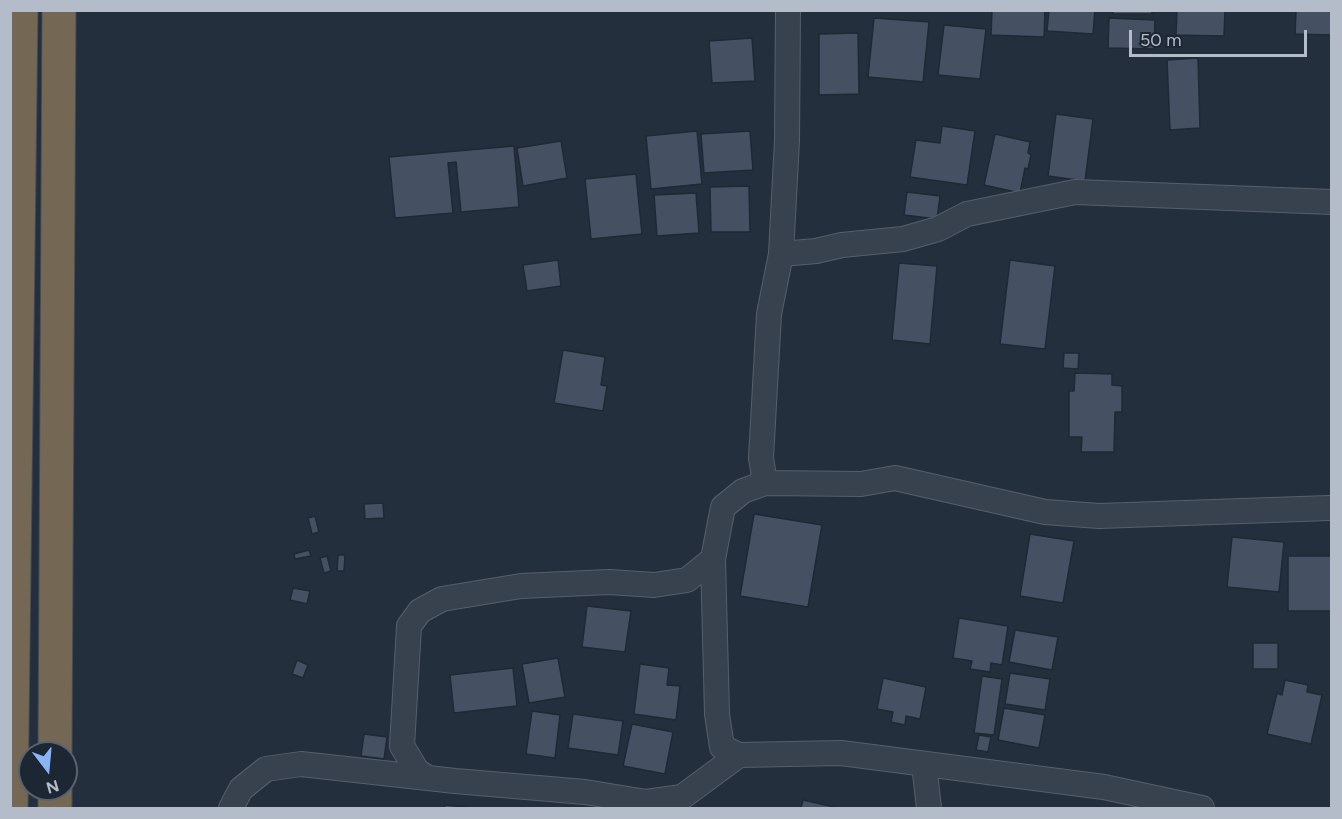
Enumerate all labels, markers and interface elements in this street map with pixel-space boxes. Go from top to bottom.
scale bar [1132,18,1310,56]
text: 50 m [1140,29,1182,51]
north arrow [18,741,78,801]
text: N [44,776,61,798]

